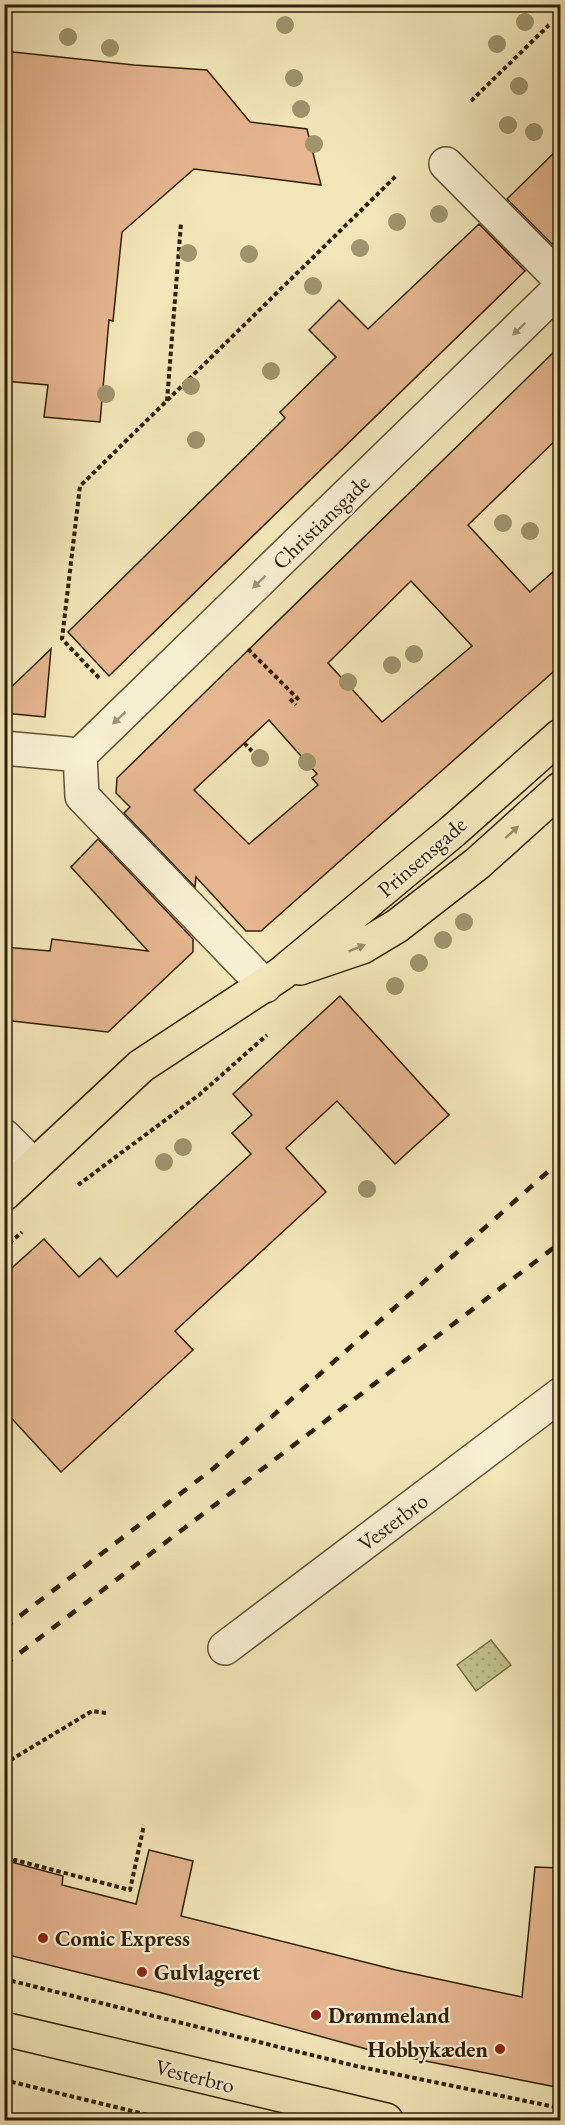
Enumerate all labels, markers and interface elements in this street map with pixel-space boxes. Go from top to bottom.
one-way arrow [512,321,526,335]
street label: Christiansgade [266,468,376,576]
one-way arrow [253,575,267,589]
one-way arrow [112,711,127,725]
street label: Prinsensgade [371,810,473,904]
one-way arrow [505,825,520,839]
one-way arrow [348,943,366,953]
street label: Vesterbro [352,1486,434,1558]
place label: Comic Express [55,1924,190,1953]
marker: Comic Express [36,1931,50,1945]
place label: Gulvlageret [154,1958,261,1987]
marker: Gulvlageret [135,1965,149,1979]
place label: Drømmeland [328,2001,450,2030]
marker: Drømmeland [309,2008,323,2022]
place label: Hobbykæden [368,2035,489,2064]
marker: Hobbykæden [493,2042,507,2056]
street label: Vesterbro [152,2052,238,2100]

